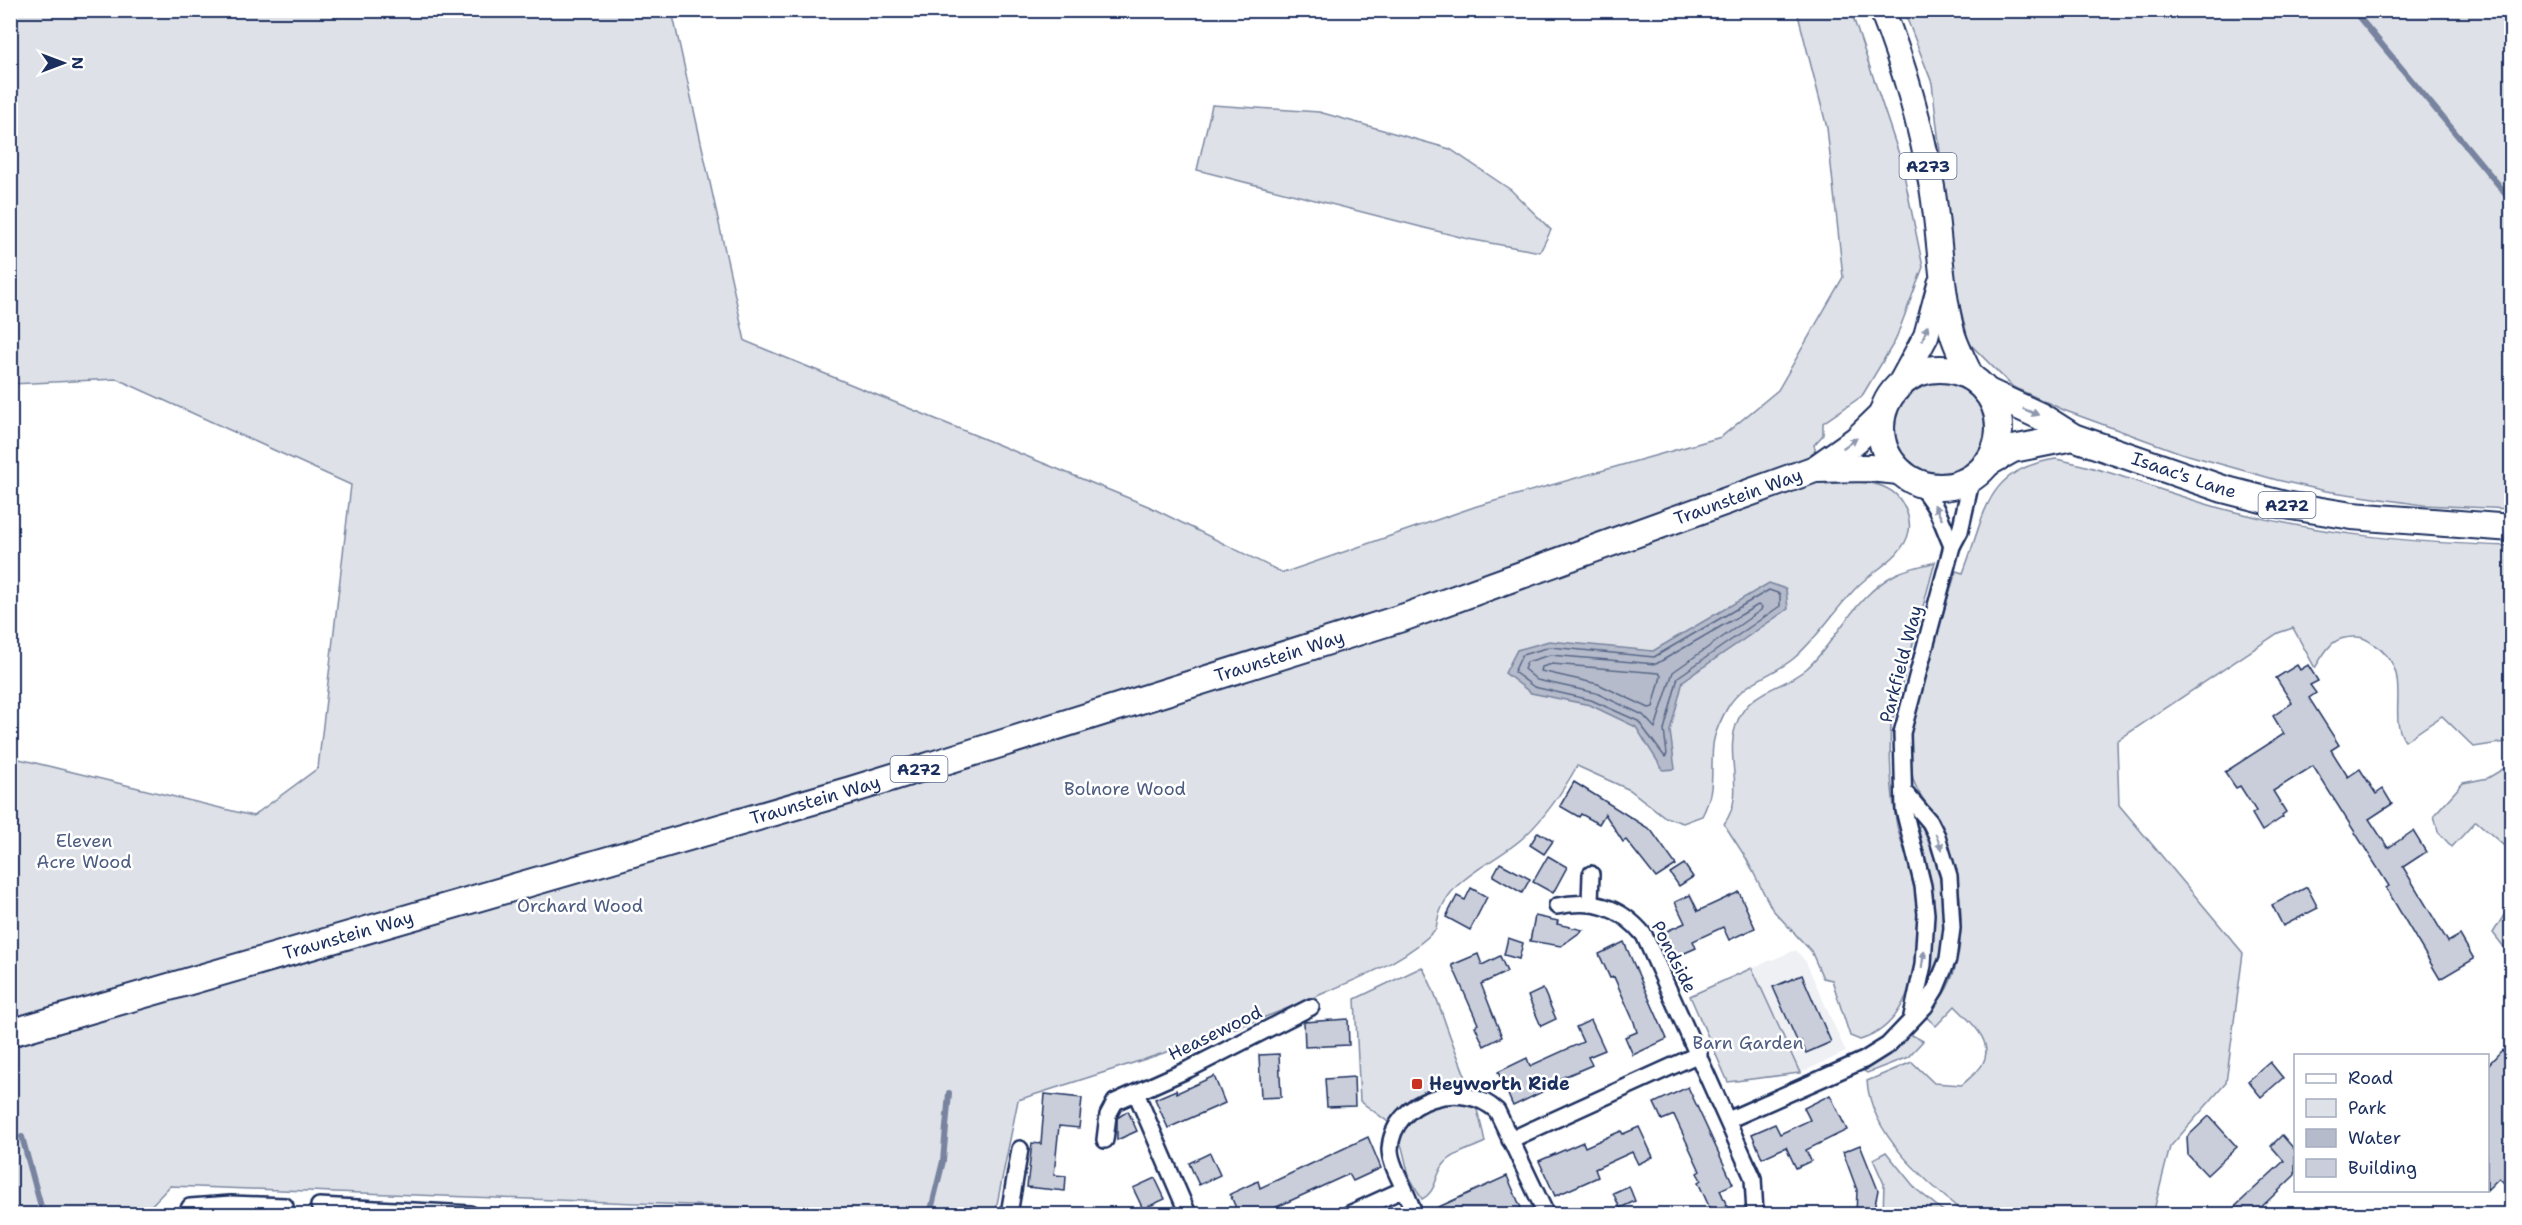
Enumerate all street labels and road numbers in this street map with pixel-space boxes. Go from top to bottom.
road number: A273 [1900,153,1956,179]
street label: Isaac's Lane [2128,446,2239,504]
street label: Traunstein Way [1671,463,1806,531]
road number: A272 [2258,492,2316,518]
street label: Parkfield Way [1874,603,1928,725]
street label: Traunstein Way [1211,625,1347,688]
road number: A272 [890,756,948,782]
street label: Traunstein Way [747,770,883,831]
street label: Traunstein Way [280,905,416,966]
street label: Pondside [1646,917,1702,997]
street label: Heasewood [1164,1000,1266,1066]

